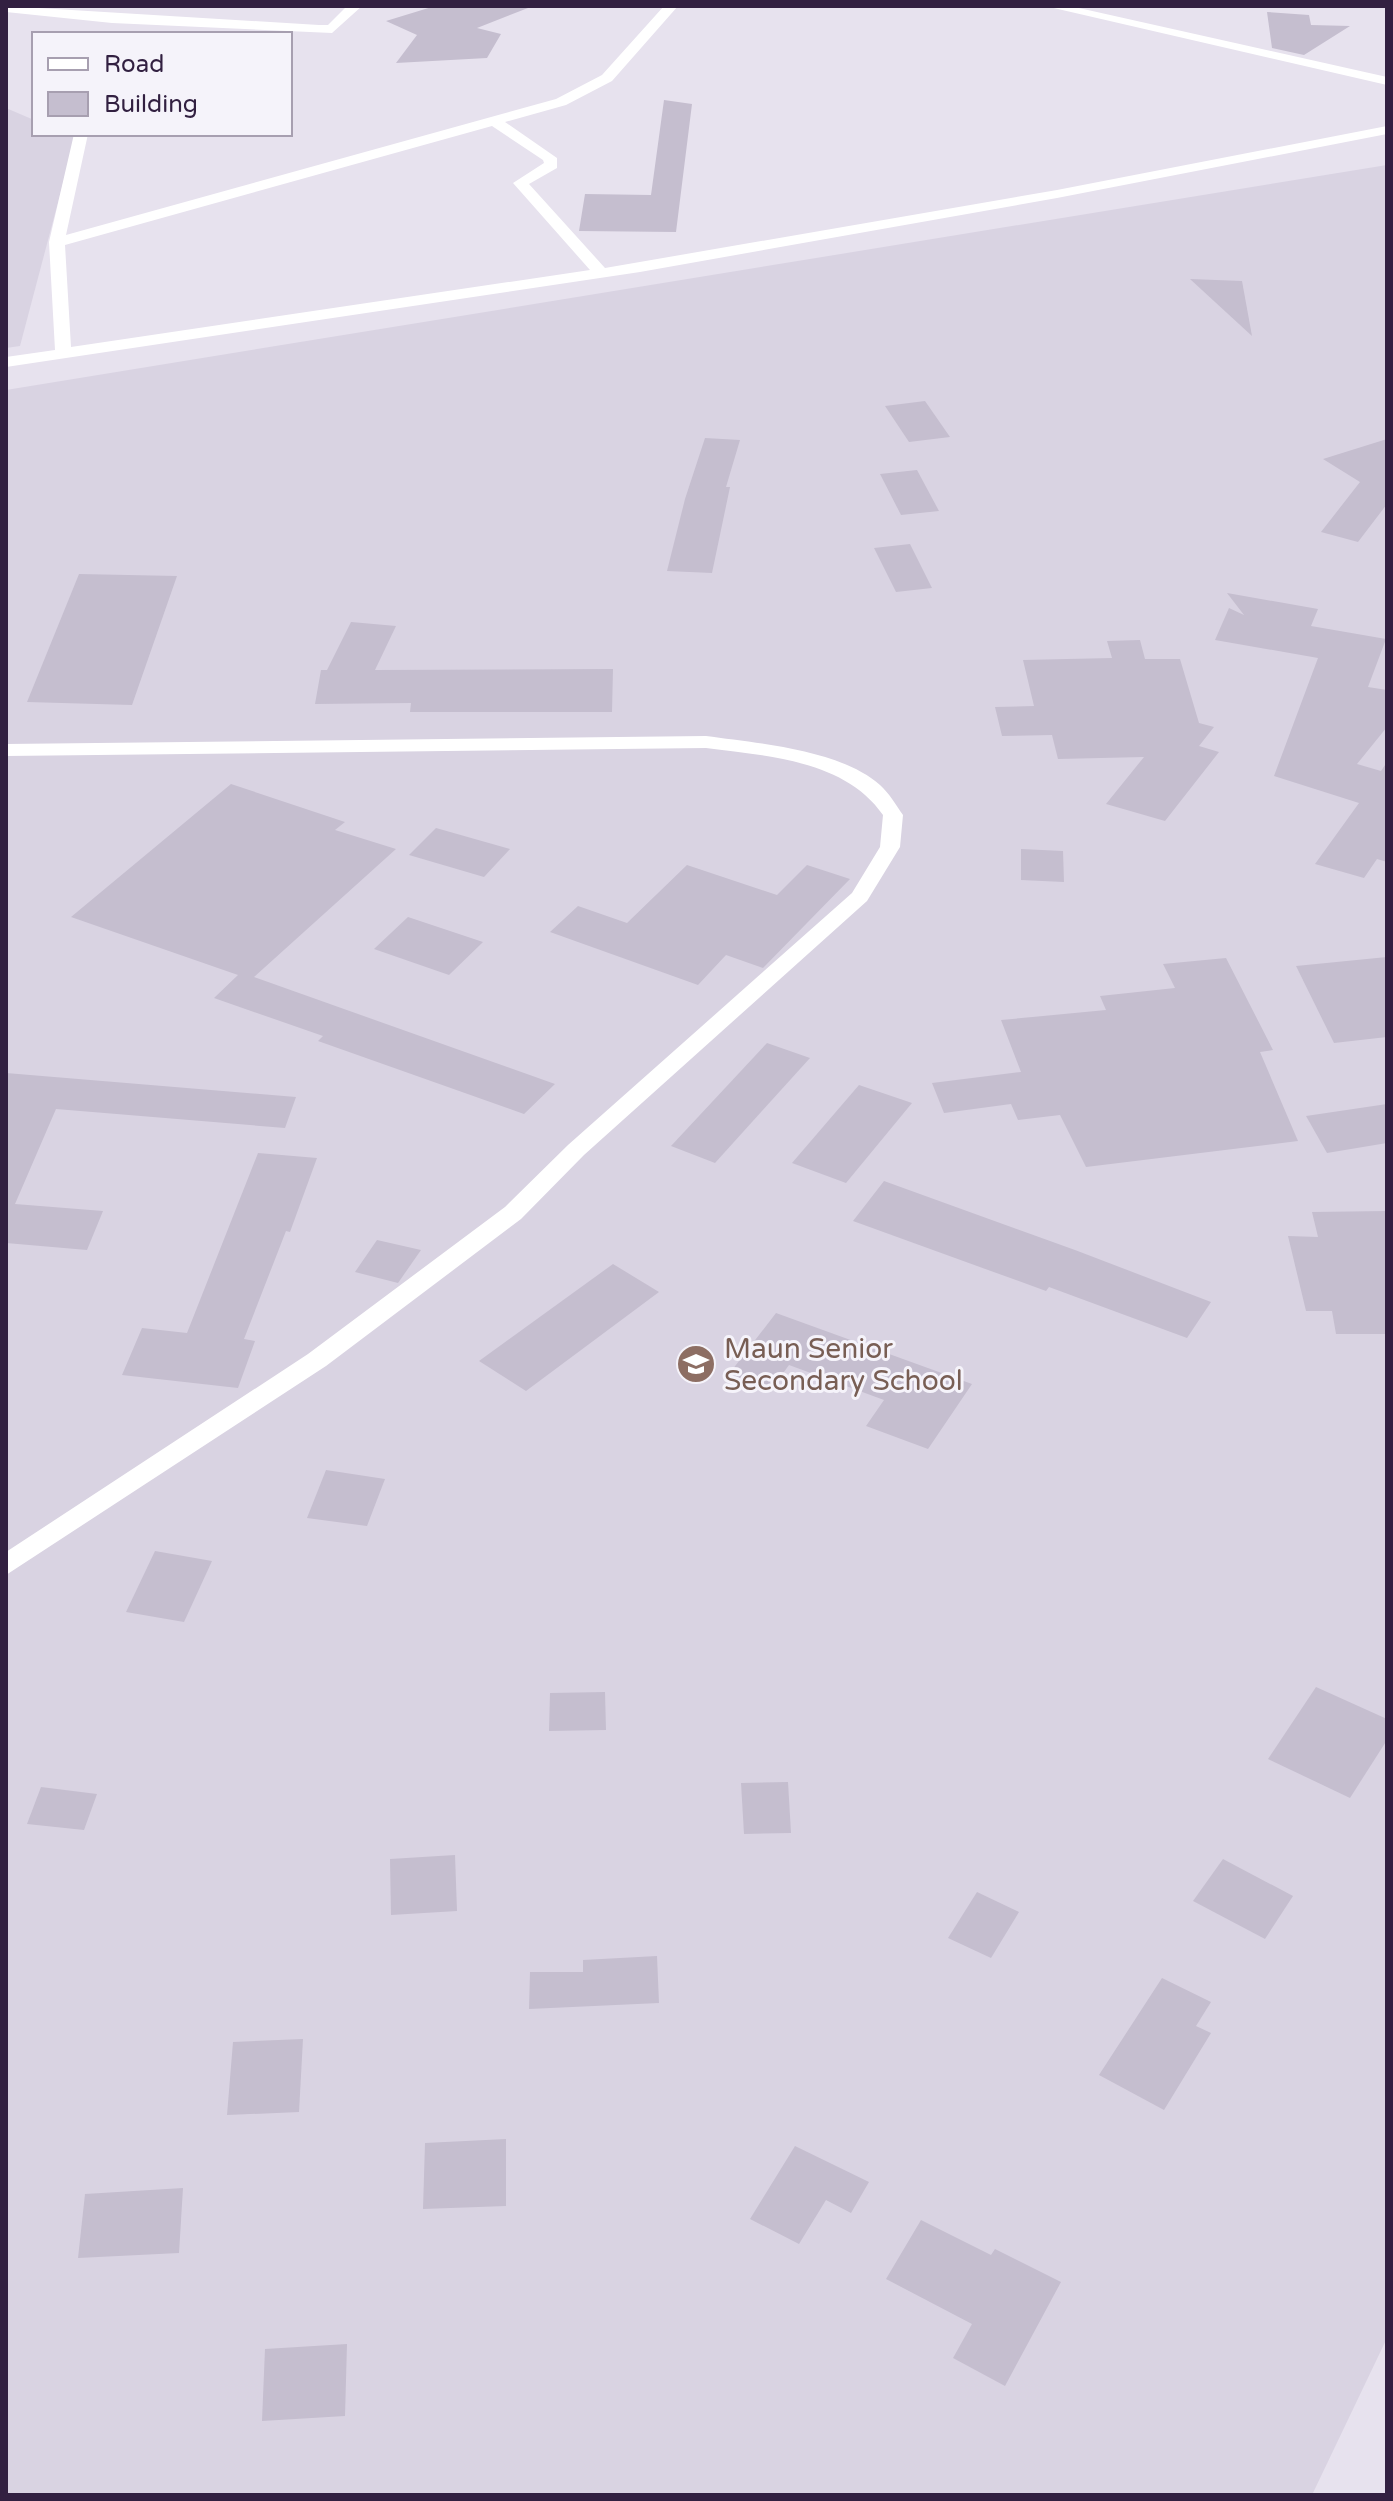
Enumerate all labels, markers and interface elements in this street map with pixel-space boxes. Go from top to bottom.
legend [32,32,292,136]
text: Road [104,50,164,79]
text: Building [104,90,198,119]
place label: Maun Senior Secondary School [724,1332,963,1398]
school or university icon: Maun Senior Secondary School [675,1343,717,1385]

